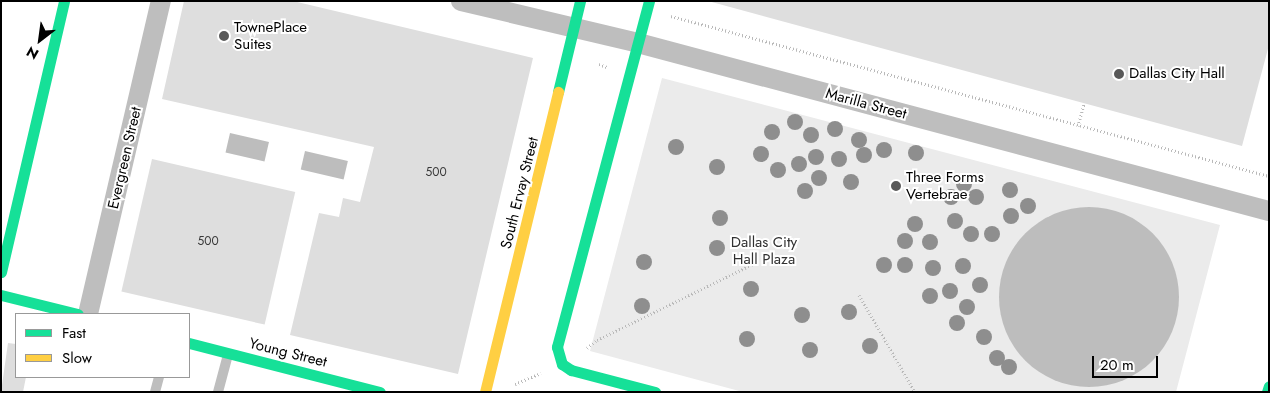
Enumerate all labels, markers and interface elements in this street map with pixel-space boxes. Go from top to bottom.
north arrow [15,15,65,65]
place label: TownePlace Suites [234,18,307,53]
marker: TownePlace Suites [218,30,230,42]
text: N [23,42,42,64]
place label: Dallas City Hall [1129,65,1225,83]
marker: Dallas City Hall [1113,68,1125,80]
street label: Marilla Street [824,85,908,123]
street label: Evergreen Street [104,105,146,211]
street label: South Ervay Street [497,135,543,251]
house number: 500 [425,166,447,180]
place label: Three Forms Vertebrae [906,168,984,203]
marker: Three Forms Vertebrae [890,180,902,192]
park label: Dallas City Hall Plaza [731,233,797,268]
house number: 500 [197,235,219,249]
legend [15,313,190,378]
text: Fast [62,322,86,344]
street label: Young Street [247,335,329,371]
scale bar [1095,346,1161,378]
text: Slow [62,347,92,369]
text: 20 m [1100,354,1134,376]

